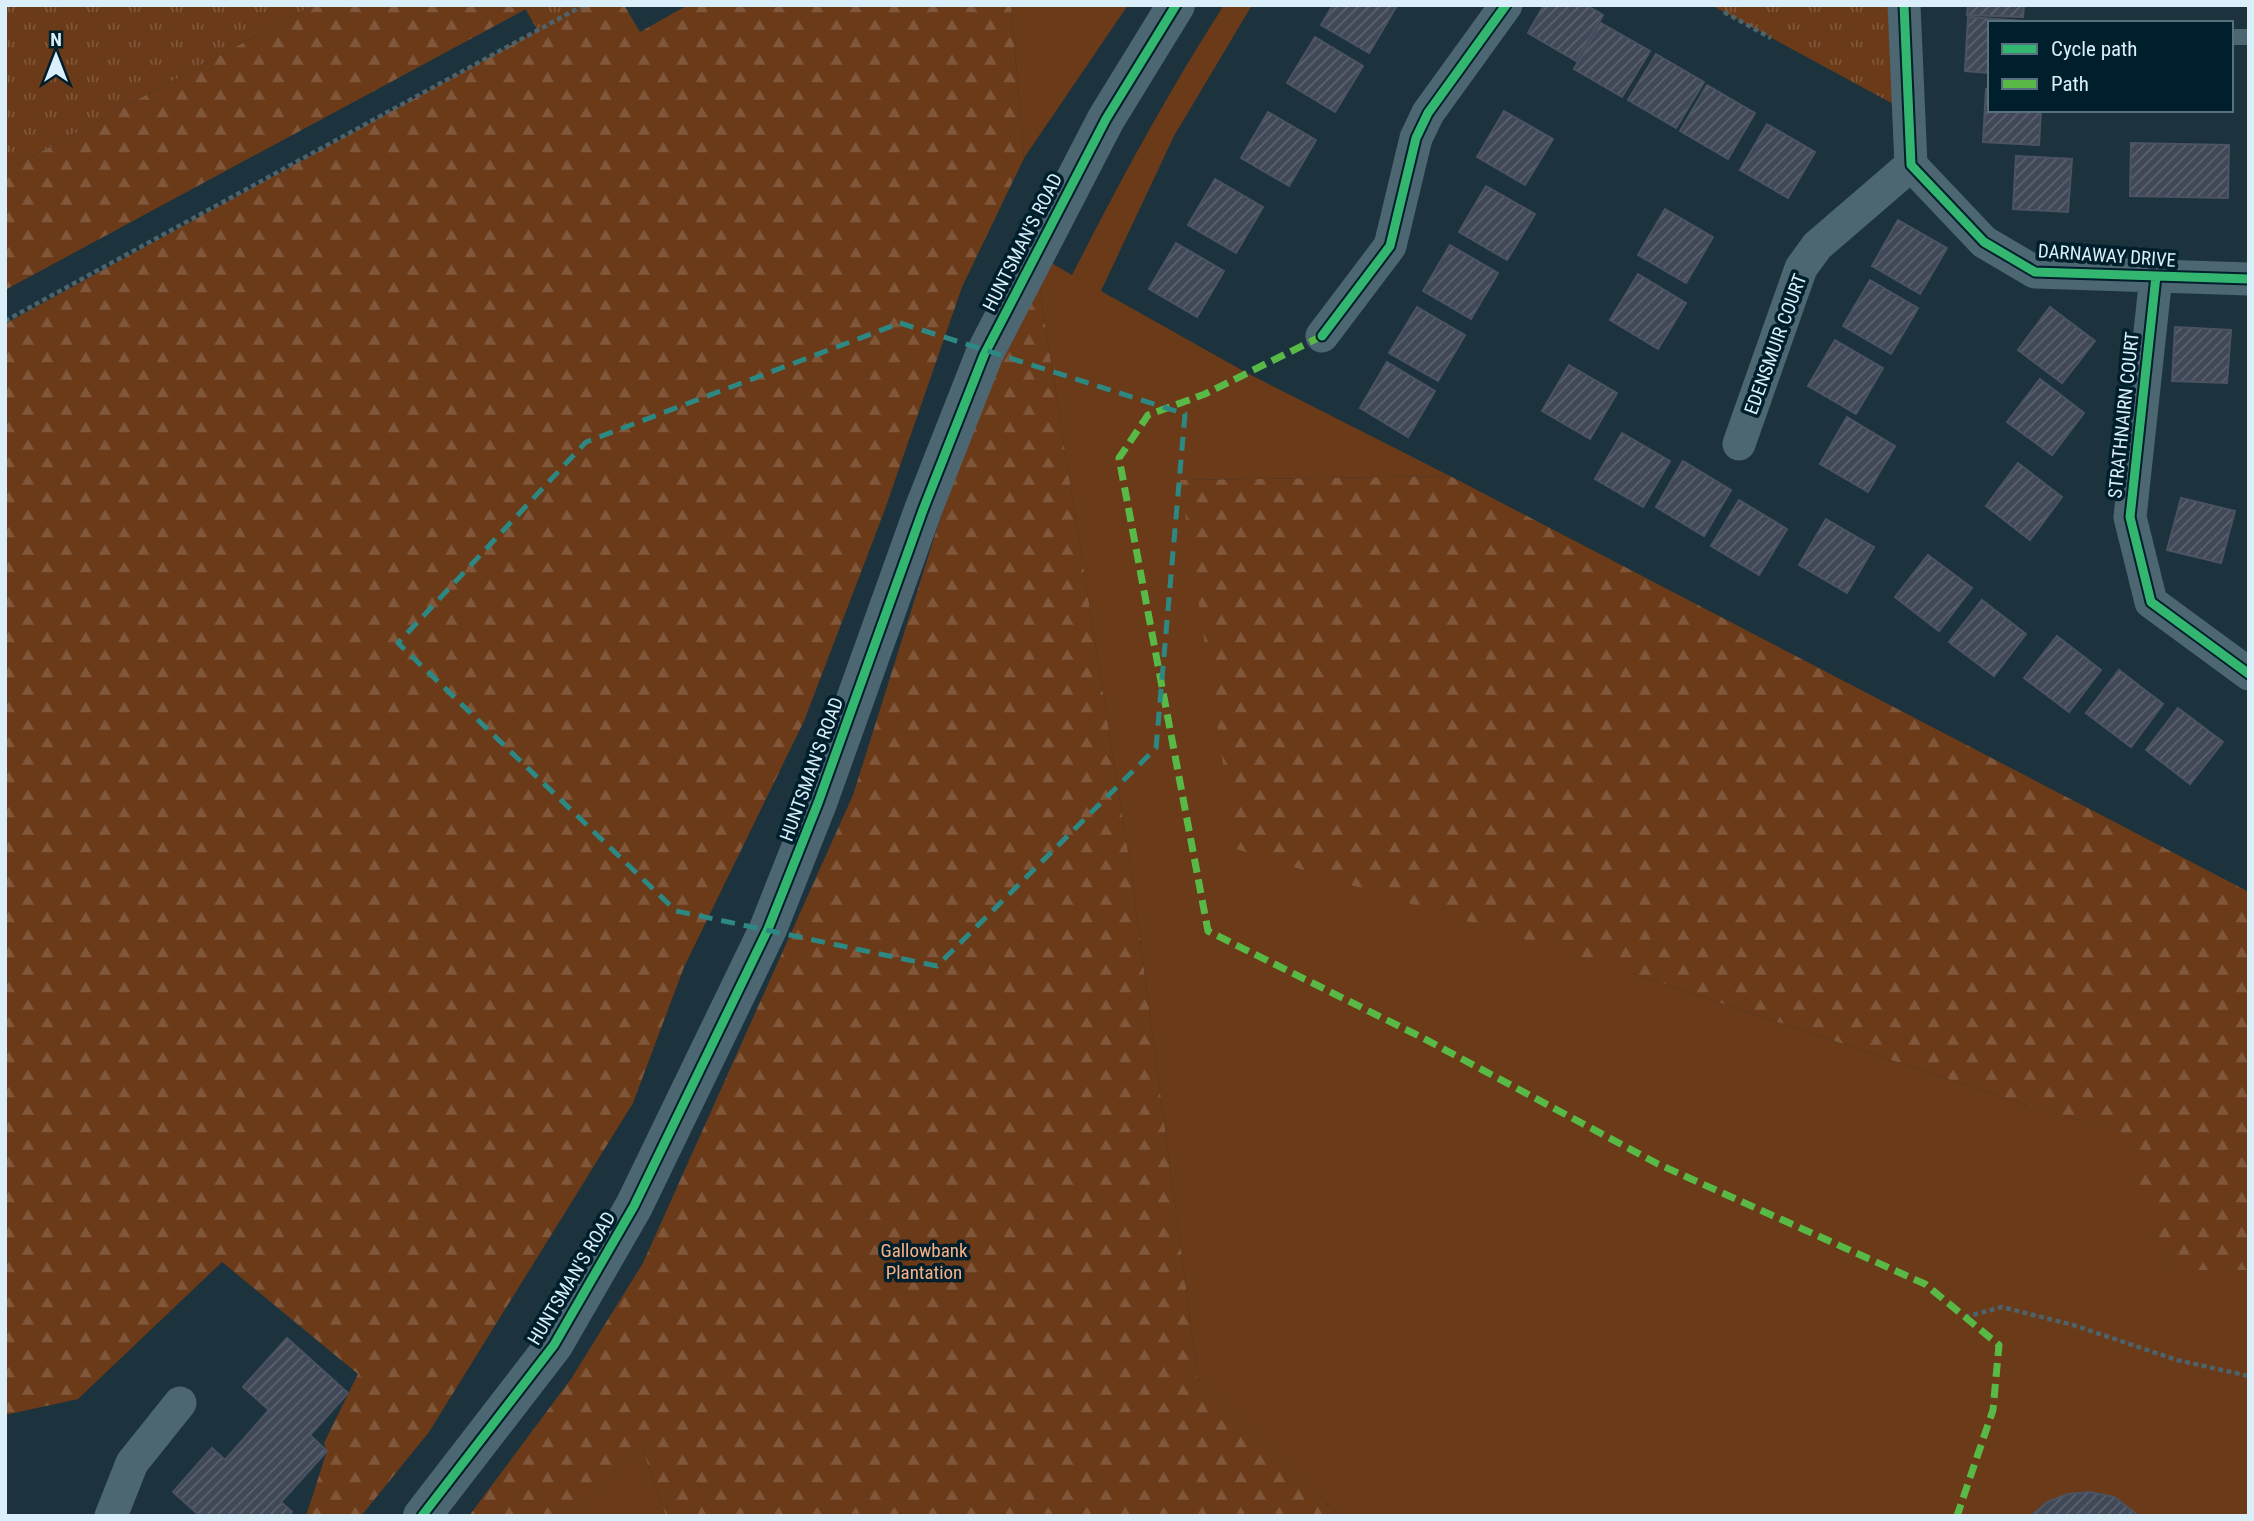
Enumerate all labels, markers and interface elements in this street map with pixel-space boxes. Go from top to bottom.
north arrow [21,21,91,91]
legend [1988,21,2233,112]
text: N [50,28,62,51]
text: Cycle path [2051,37,2137,61]
text: Path [2051,72,2089,96]
street label: HUNTSMAN'S ROAD [978,170,1067,315]
street label: DARNAWAY DRIVE [2037,239,2177,272]
street label: EDENSMUIR COURT [1739,271,1812,417]
street label: STRATHNAIRN COURT [2103,331,2144,499]
street label: HUNTSMAN'S ROAD [775,694,848,844]
street label: HUNTSMAN'S ROAD [523,1207,620,1349]
park label: Gallowbank Plantation [880,1239,968,1284]

